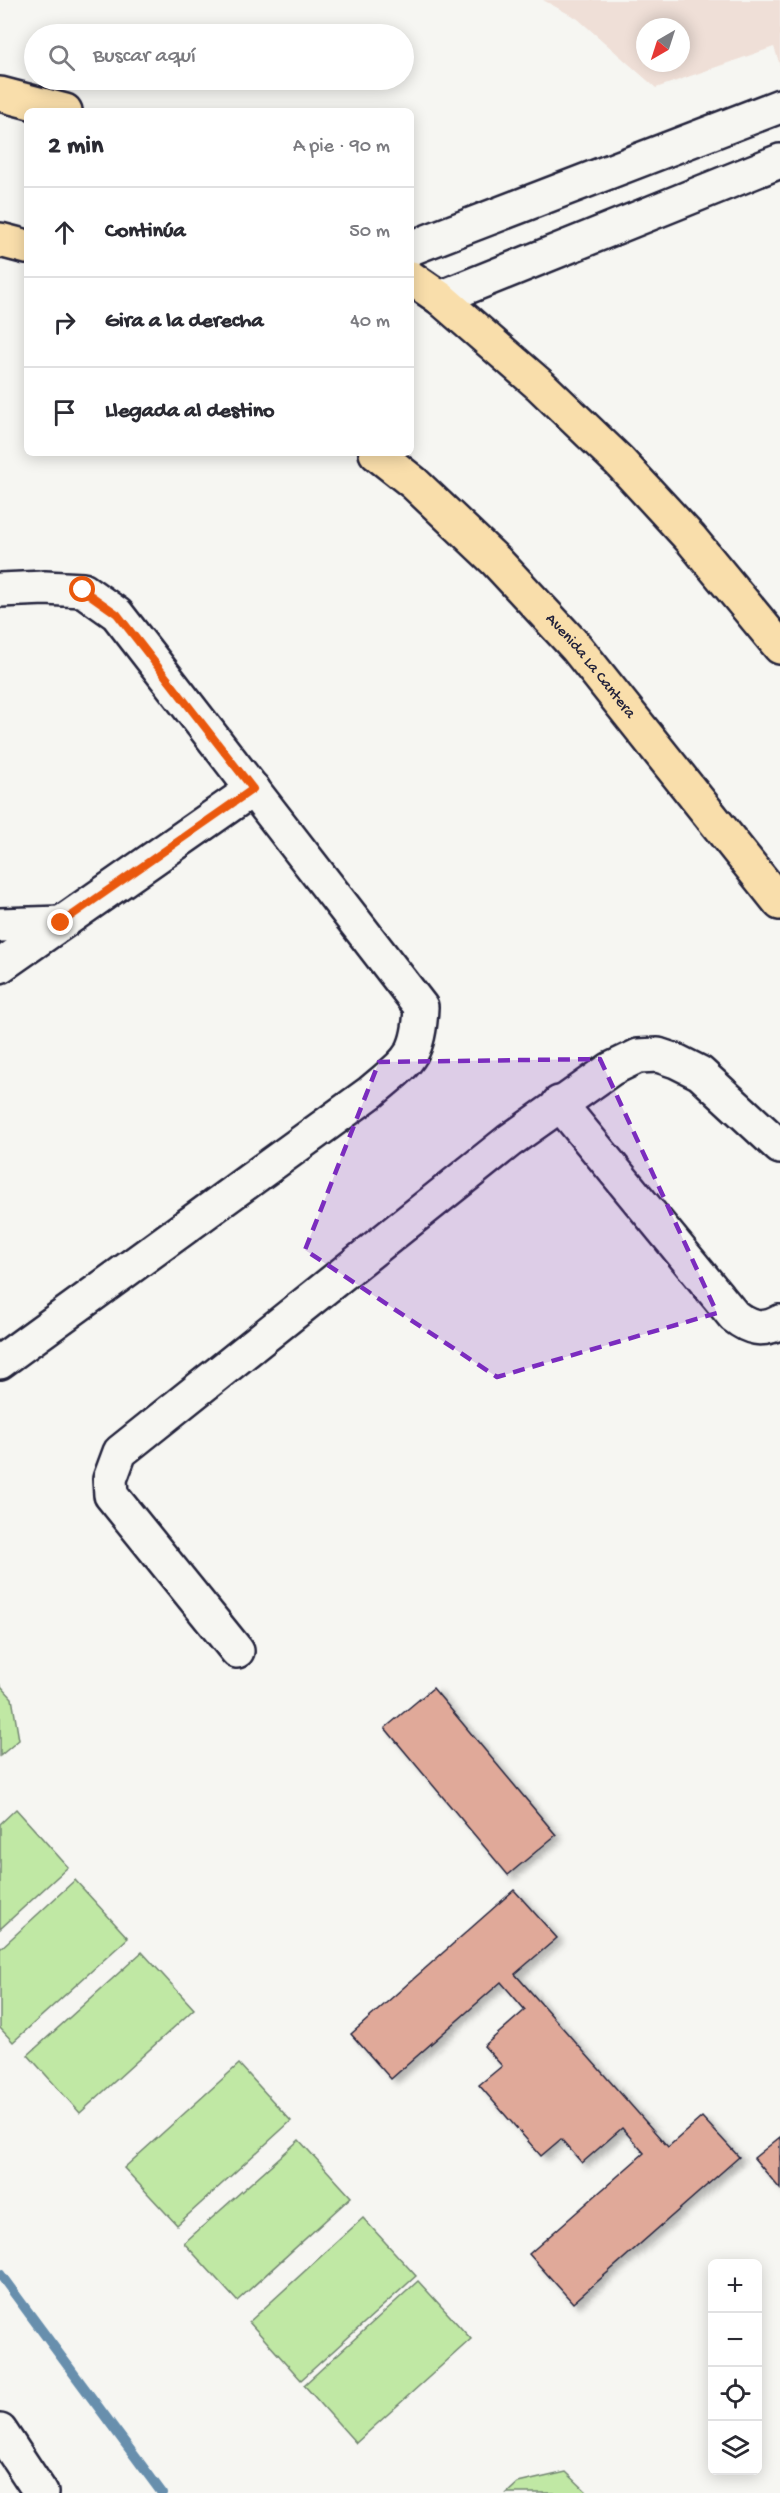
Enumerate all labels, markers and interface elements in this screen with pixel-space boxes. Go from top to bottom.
north arrow [636,18,690,72]
search box [24,24,414,90]
icon: search [45,41,78,74]
text: Buscar aquí [93,44,196,70]
text: 2 min [48,132,103,163]
text: A pie · 90 m [293,136,390,159]
icon: ahead [48,216,81,249]
text: Continúa [105,219,186,245]
text: 50 m [349,221,390,244]
icon: right [48,306,81,339]
text: Gira a la derecha [105,309,263,335]
text: 40 m [350,311,390,334]
icon: arrive [48,396,81,429]
text: Llegada al destino [105,399,275,425]
route start [69,576,95,602]
street label: Avenida La Cantera [541,610,640,724]
route end [47,909,73,935]
map controls [708,2259,762,2475]
button: + [708,2259,762,2313]
button: − [708,2313,762,2367]
button: locate [708,2367,762,2421]
button: layers [708,2421,762,2475]

